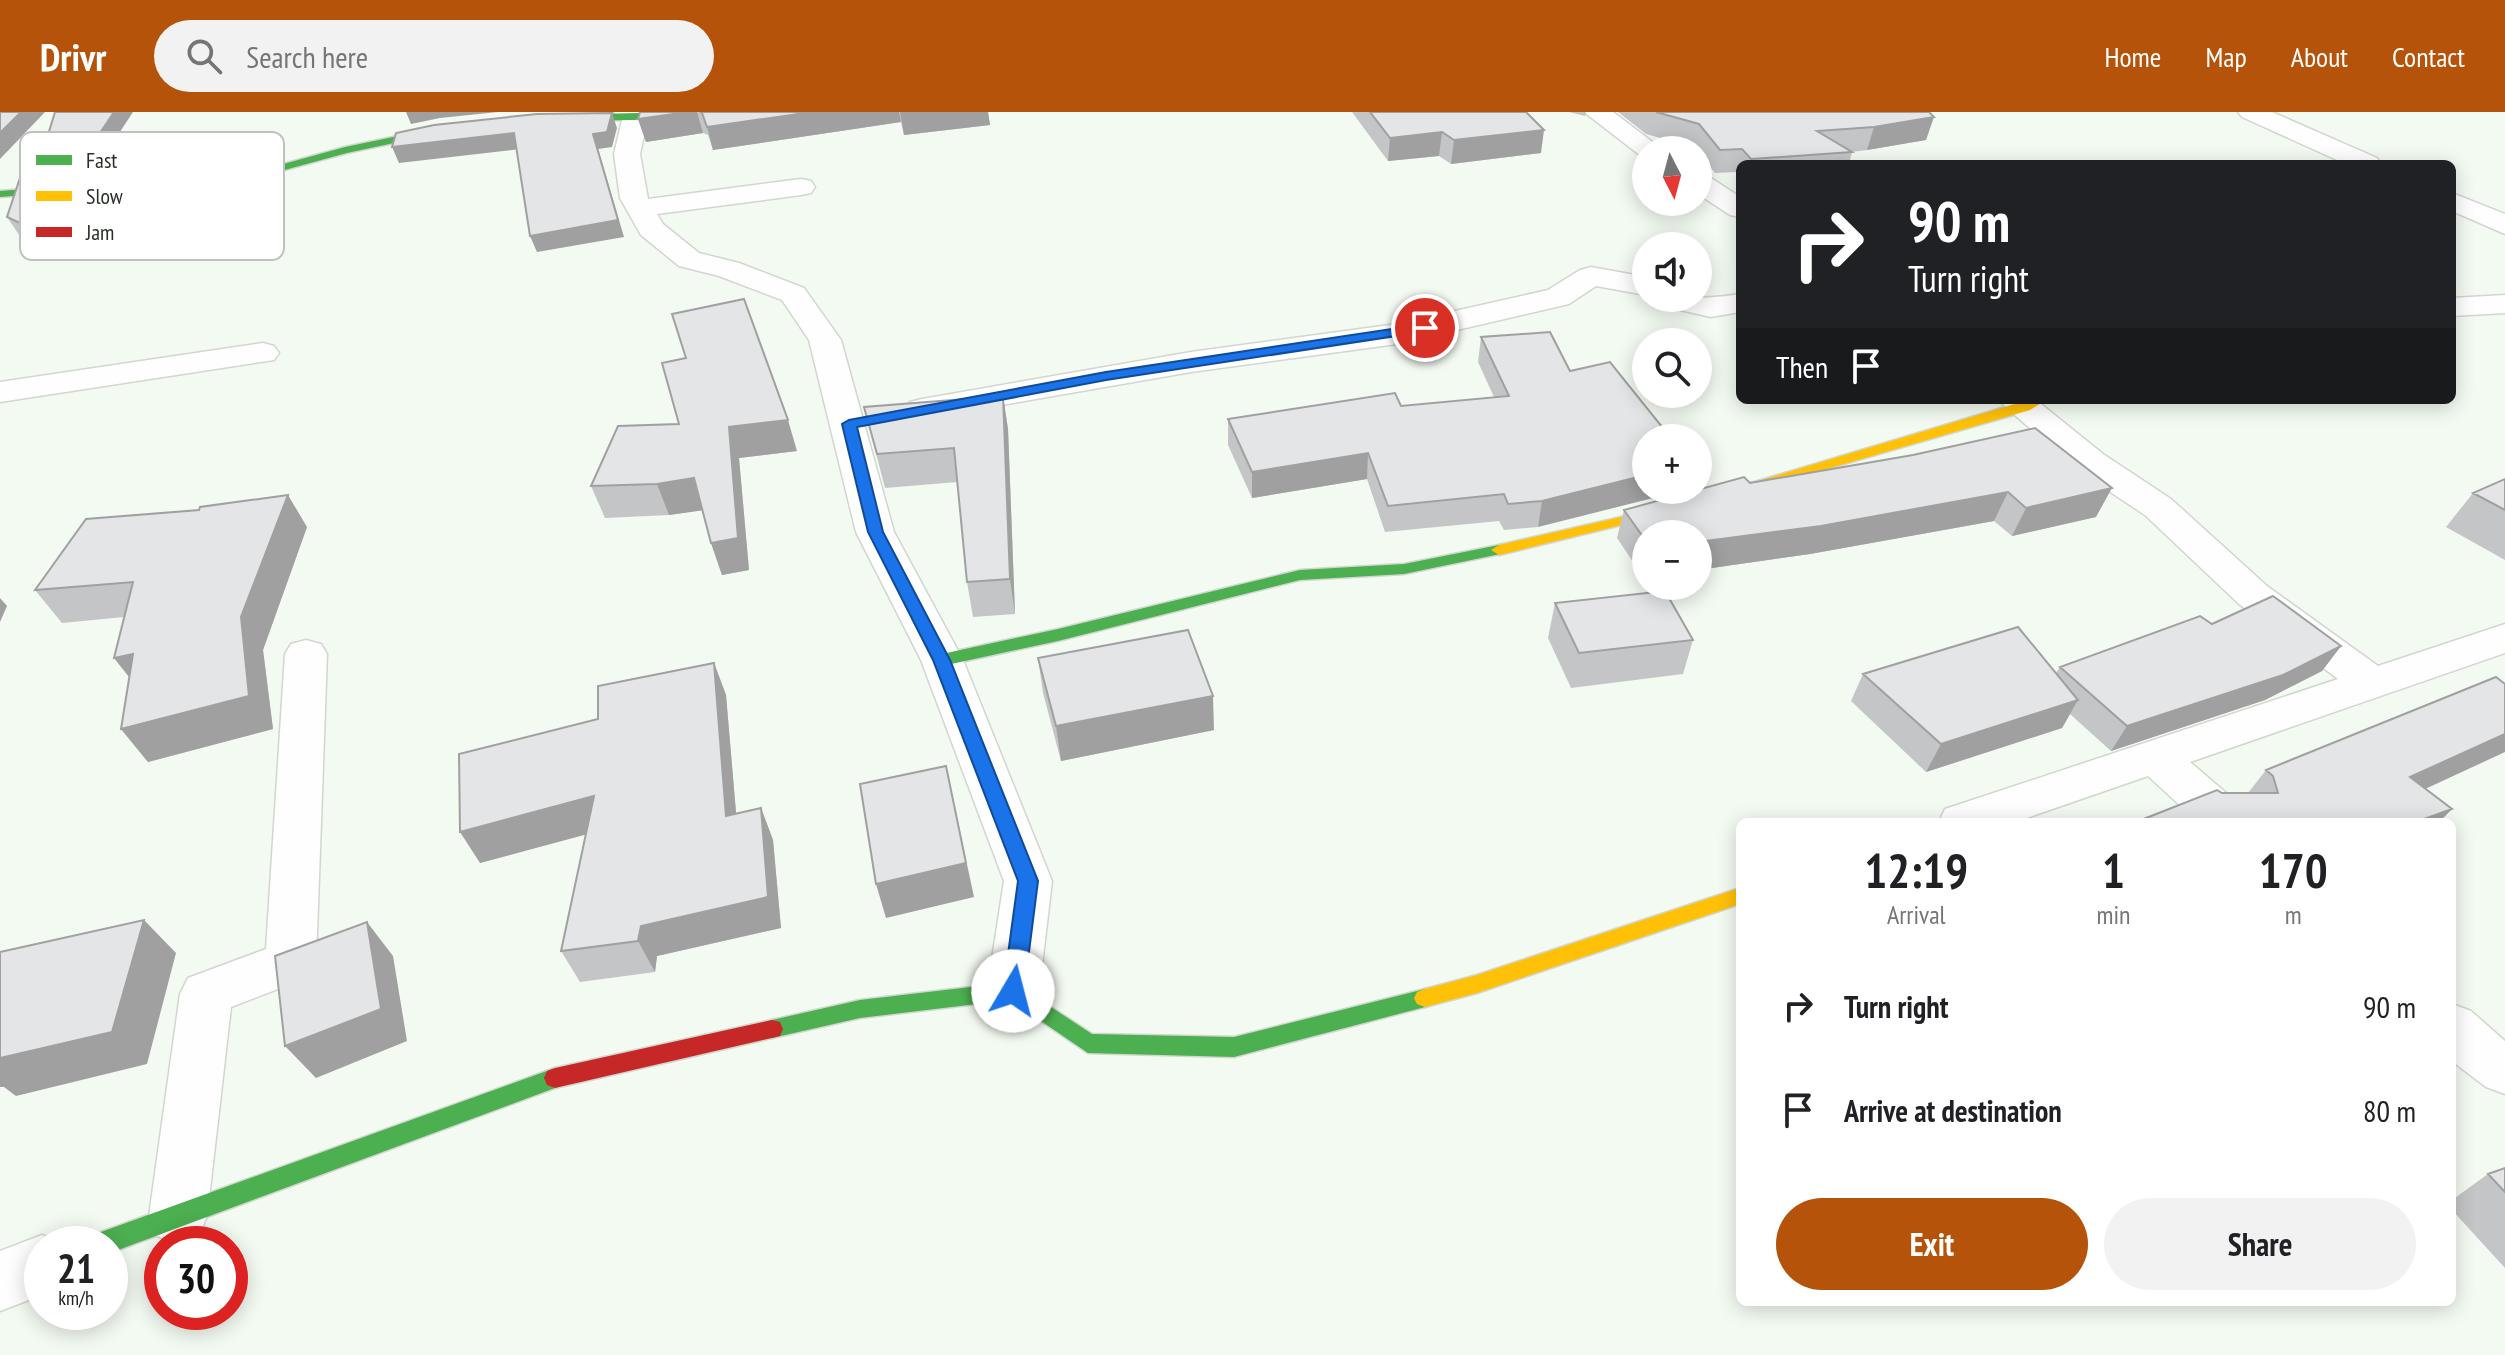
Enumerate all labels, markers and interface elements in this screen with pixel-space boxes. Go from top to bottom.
search box [154,20,714,92]
text: Drivr [40,32,106,81]
icon: search [182,34,226,78]
text: Search here [246,37,368,76]
text: Home [2105,38,2161,75]
text: Map [2205,38,2247,75]
text: About [2291,38,2348,75]
text: Contact [2392,38,2465,75]
legend [20,132,284,260]
north arrow [1632,136,1712,216]
map controls [1632,136,1712,600]
text: Fast [86,146,117,174]
text: Slow [86,182,123,210]
text: 90 m [1908,185,2010,257]
icon: right [1776,192,1880,296]
text: Jam [85,218,114,246]
button: sound [1632,232,1712,312]
text: Turn right [1908,255,2029,302]
pin [1391,294,1459,362]
icon: arrive [1403,306,1447,350]
button: search [1632,328,1712,408]
icon: arrive [1844,344,1888,388]
text: Then [1776,347,1828,386]
button: + [1632,424,1712,504]
button: − [1632,520,1712,600]
text: 12:19 [1864,839,1968,901]
text: 1 [2102,839,2125,901]
text: 170 [2259,839,2328,901]
text: Arrival [1887,898,1946,931]
text: min [2096,898,2130,931]
text: m [2285,898,2302,931]
position arrow [971,949,1055,1033]
icon: right [1776,984,1820,1028]
text: Turn right [1844,987,1948,1026]
text: 90 m [2363,987,2416,1026]
icon: arrive [1776,1088,1820,1132]
text: Arrive at destination [1844,1091,2062,1130]
text: 80 m [2363,1091,2416,1130]
button: Exit [1776,1198,2088,1290]
button: Share [2104,1198,2416,1290]
speed limit sign: 30 [144,1226,248,1330]
text: 21 [57,1242,95,1294]
text: km/h [58,1285,94,1311]

